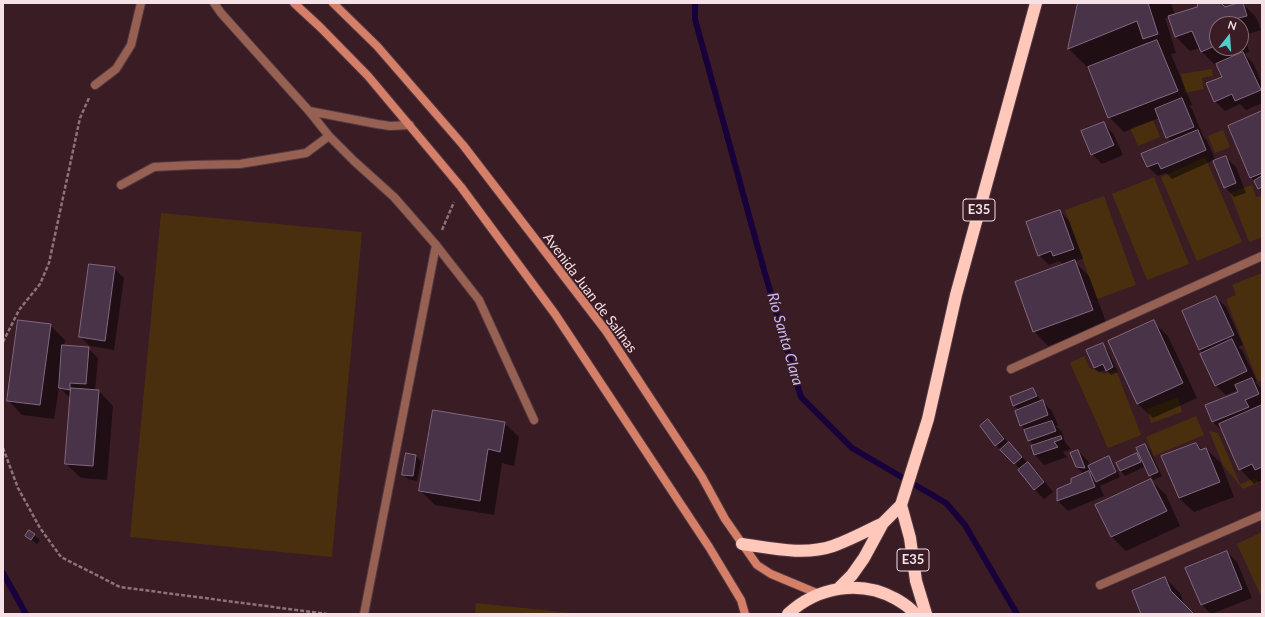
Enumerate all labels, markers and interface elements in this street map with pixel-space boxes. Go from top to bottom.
north arrow [1209,16,1249,56]
text: N [1226,18,1238,32]
road number: E35 [963,199,995,221]
street label: Avenida Juan de Salinas [539,230,641,356]
water label: Río Santa Clara [763,291,807,387]
road number: E35 [897,549,929,571]

